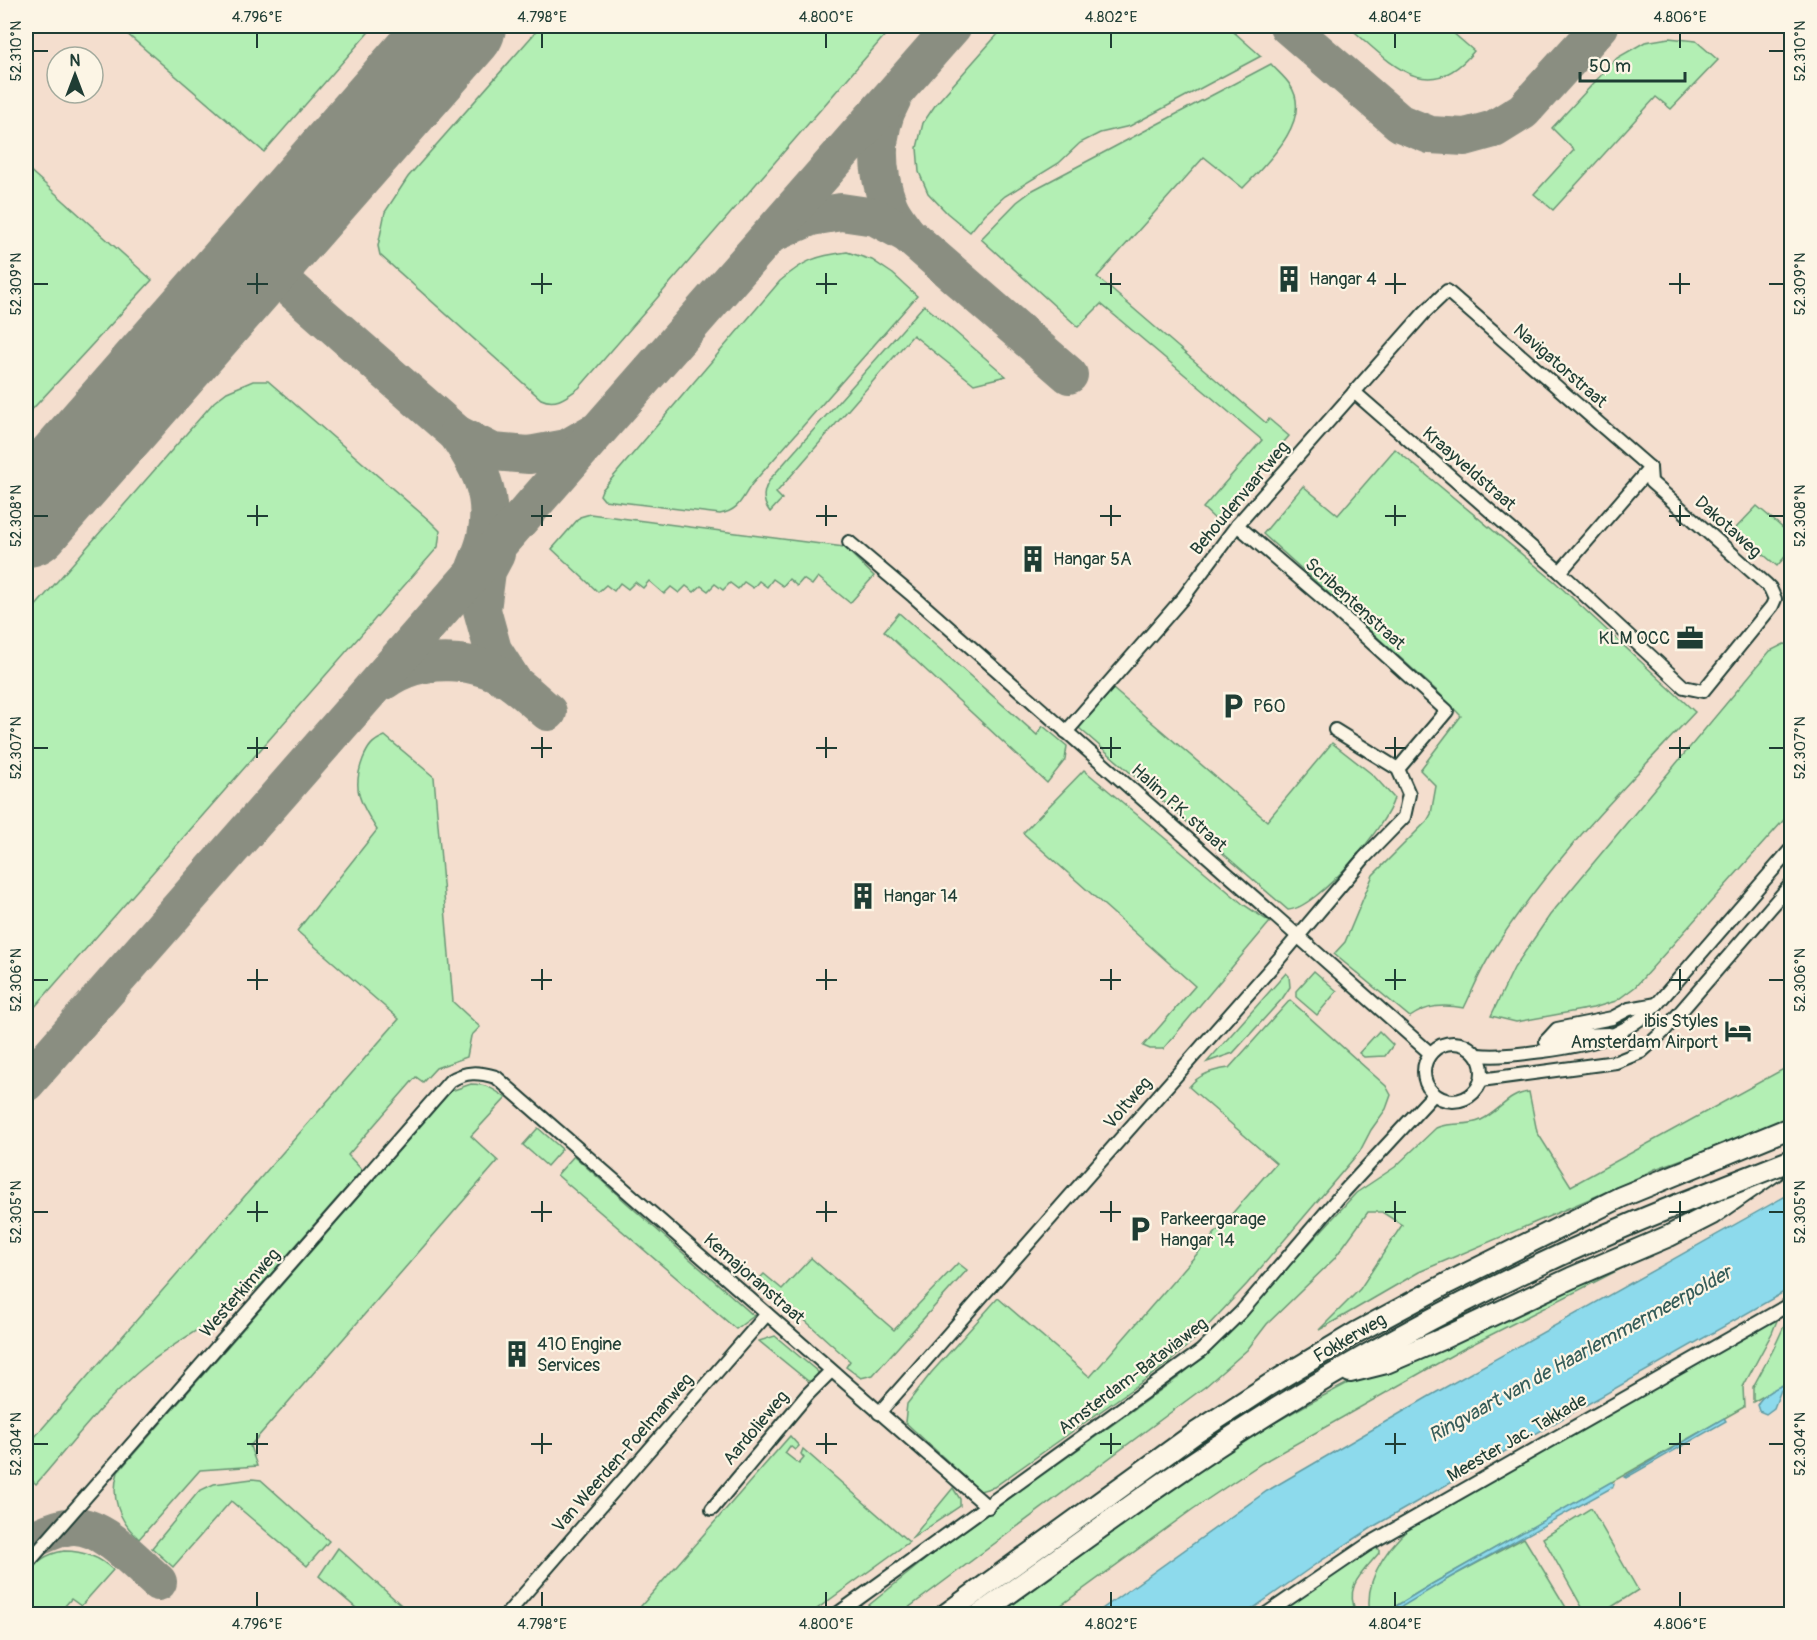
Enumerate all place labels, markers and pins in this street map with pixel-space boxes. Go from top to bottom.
building icon: Hangar 4 [1274,264,1304,294]
place label: Hangar 4 [1309,268,1377,291]
building icon: Hangar 5A [1018,544,1048,574]
place label: Hangar 5A [1053,548,1132,571]
office icon: KLM OCC [1675,623,1705,653]
place label: KLM OCC [1598,627,1670,650]
parking icon: P60 [1218,691,1248,721]
place label: P60 [1253,695,1286,718]
building icon: Hangar 14 [848,881,878,911]
place label: Hangar 14 [883,885,958,908]
place label: ibis Styles Amsterdam Airport [1570,1010,1719,1054]
hotel icon: ibis Styles Amsterdam Airport [1723,1016,1753,1046]
place label: Parkeergarage Hangar 14 [1160,1208,1266,1252]
parking icon: Parkeergarage Hangar 14 [1125,1214,1155,1244]
place label: 410 Engine Services [537,1333,621,1377]
building icon: 410 Engine Services [502,1339,532,1369]

